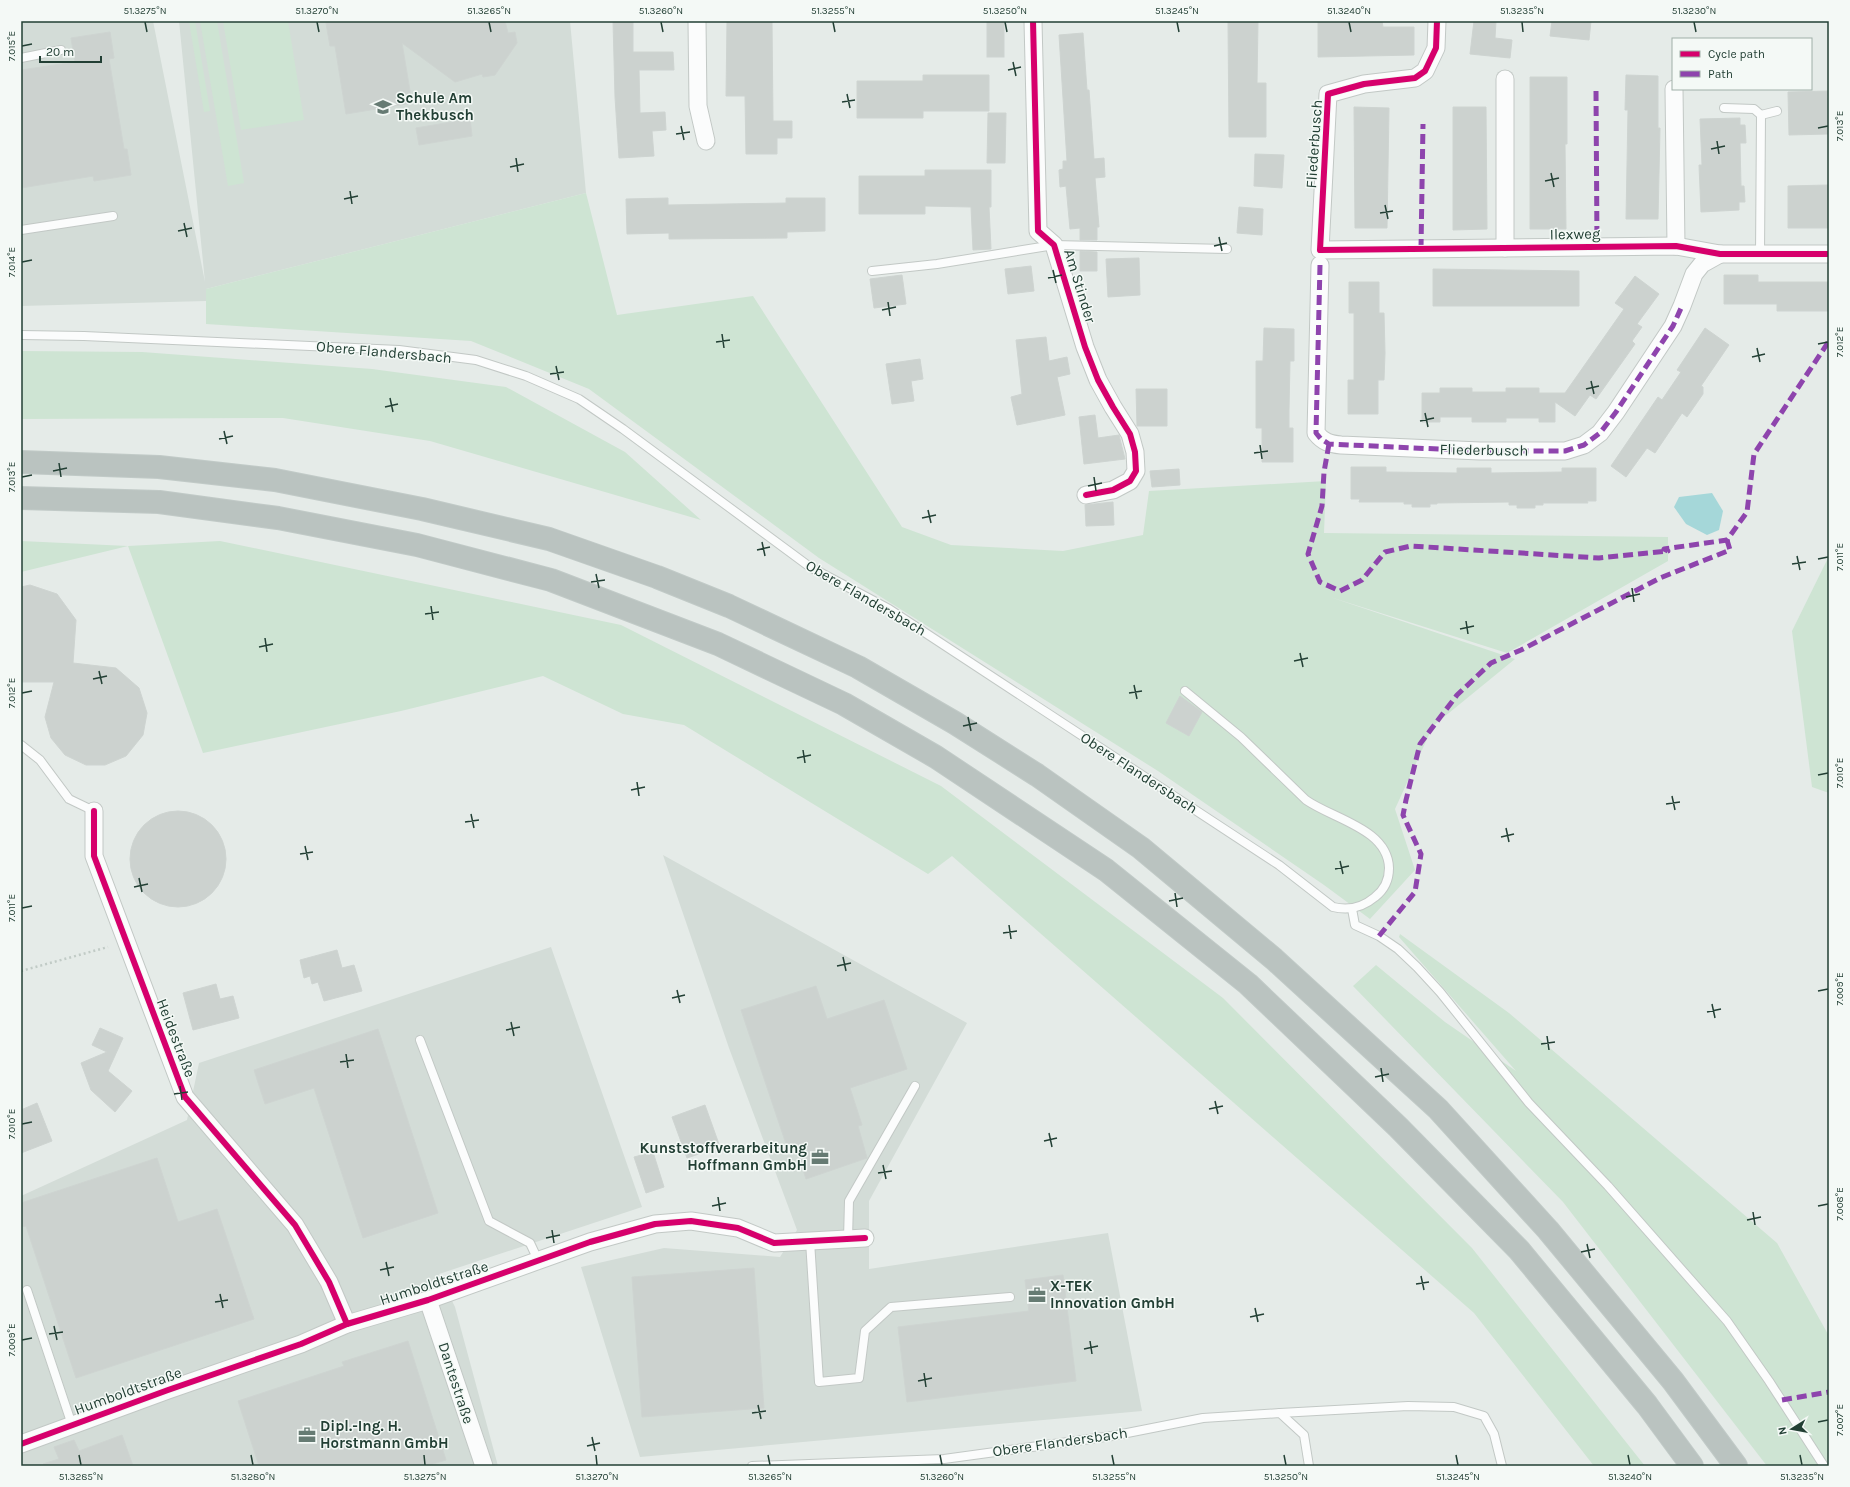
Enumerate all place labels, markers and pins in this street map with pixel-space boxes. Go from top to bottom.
place label: Schule Am Thekbusch [396,89,474,124]
school or university icon: Schule Am Thekbusch [373,97,393,117]
place label: Kunststoffverarbeitung Hoffmann GmbH [640,1139,807,1174]
office icon: Kunststoffverarbeitung Hoffmann GmbH [810,1147,830,1167]
place label: X-TEK Innovation GmbH [1050,1277,1175,1312]
office icon: X-TEK Innovation GmbH [1027,1285,1047,1305]
place label: Dipl.-Ing. H. Horstmann GmbH [320,1417,448,1452]
office icon: Dipl.-Ing. H. Horstmann GmbH [297,1425,317,1445]

